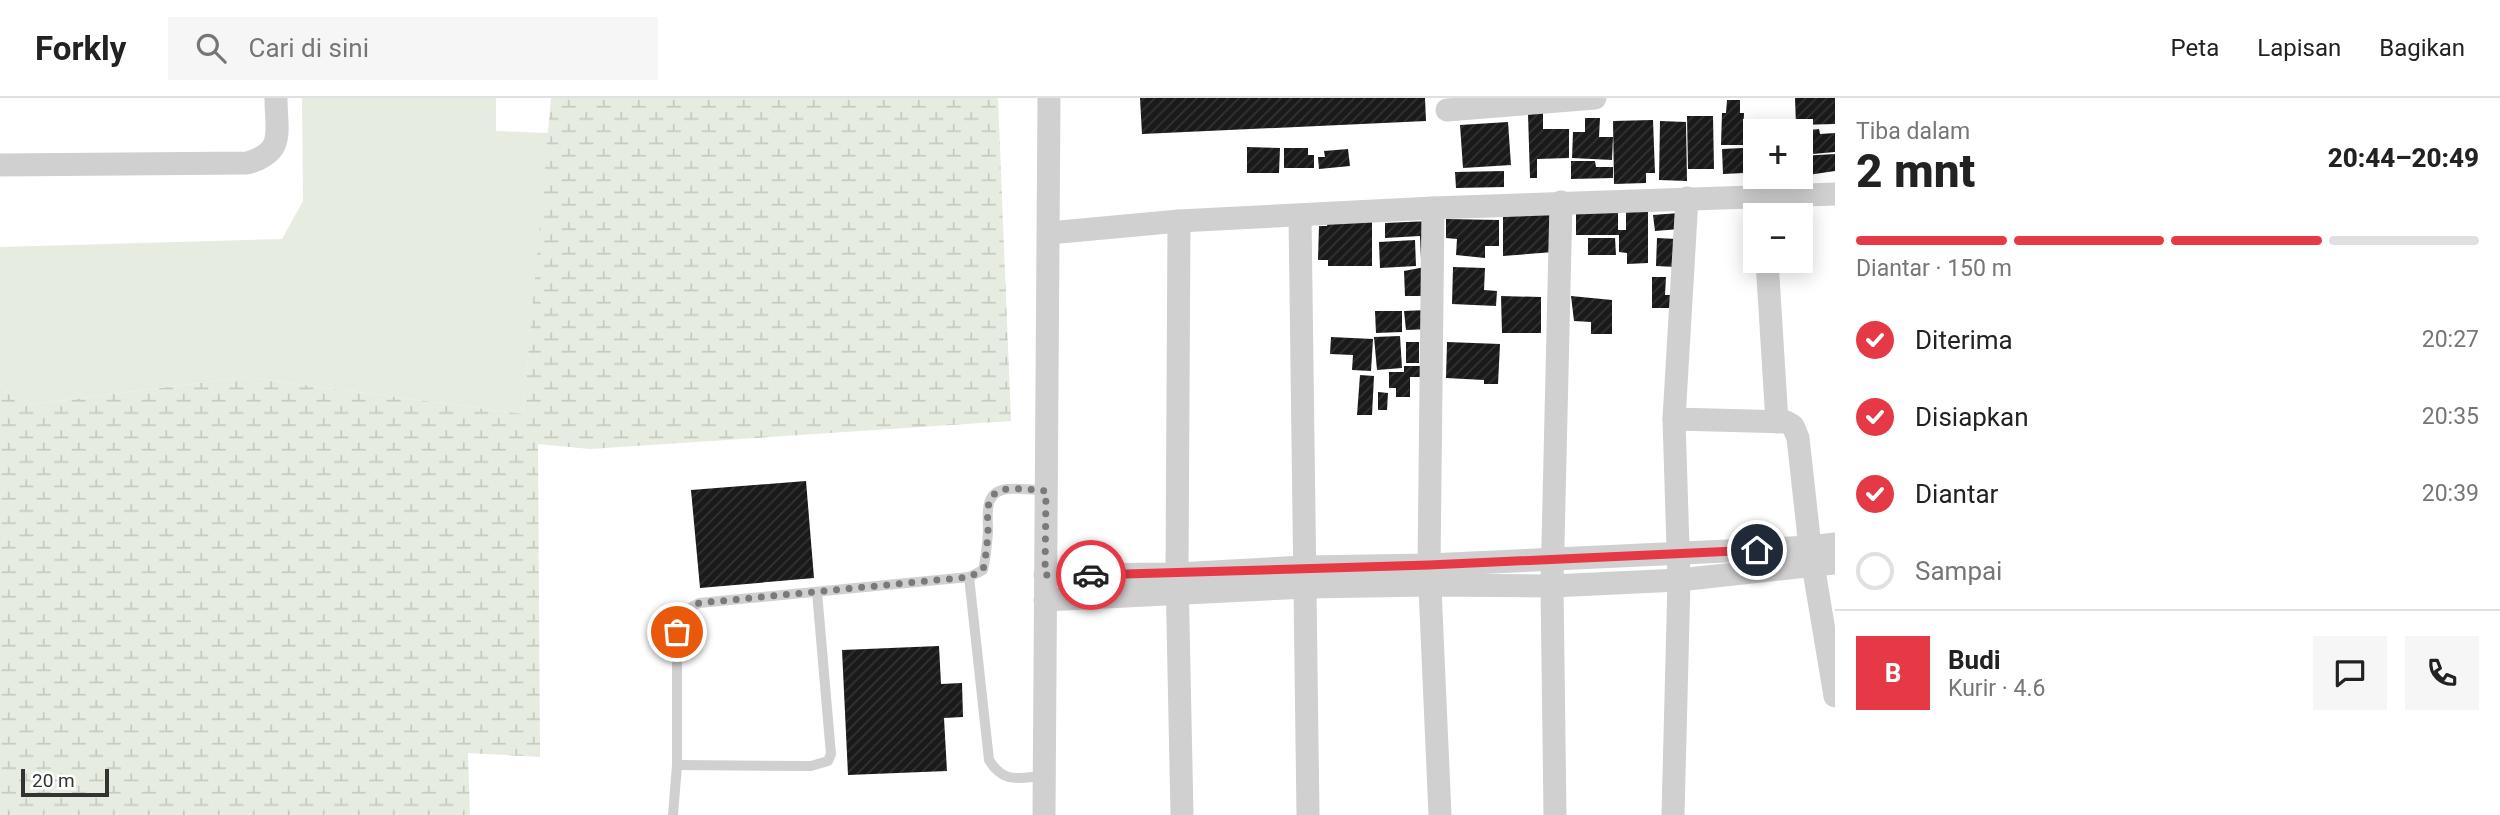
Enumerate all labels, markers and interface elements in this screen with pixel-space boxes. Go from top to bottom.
search box [168,17,658,80]
text: Forkly [35,29,126,68]
icon: search [192,29,230,67]
text: Cari di sini [248,33,369,63]
text: Peta [2171,34,2219,62]
text: Lapisan [2257,34,2341,62]
text: Bagikan [2379,34,2465,62]
text: Tiba dalam [1856,118,1970,145]
map controls [1743,119,1813,273]
button: + [1743,119,1813,189]
text: 20:44–20:49 [2328,143,2479,173]
text: 2 mnt [1856,144,1975,198]
button: − [1743,203,1813,273]
text: Diantar · 150 m [1856,255,2012,282]
icon: check [1856,321,1894,359]
text: Diterima [1915,325,2013,355]
text: 20:27 [2422,326,2479,353]
icon: check [1856,398,1894,436]
text: Disiapkan [1915,402,2029,432]
text: 20:35 [2422,403,2479,430]
icon: check [1856,475,1894,513]
text: Diantar [1915,479,1998,509]
text: 20:39 [2422,480,2479,507]
pin [1727,520,1787,580]
icon: home [1738,531,1776,569]
courier [1056,540,1126,610]
icon: car [1072,556,1110,594]
text: Sampai [1915,556,2002,586]
pin [647,602,707,662]
icon: bag [658,613,696,651]
button: chat [2313,636,2387,710]
button: phone [2405,636,2479,710]
text: Budi [1948,645,2001,675]
text: B [1885,658,1901,688]
text: Kurir · 4.6 [1948,675,2045,702]
scale bar [21,766,108,798]
text: 20 m [32,769,75,792]

